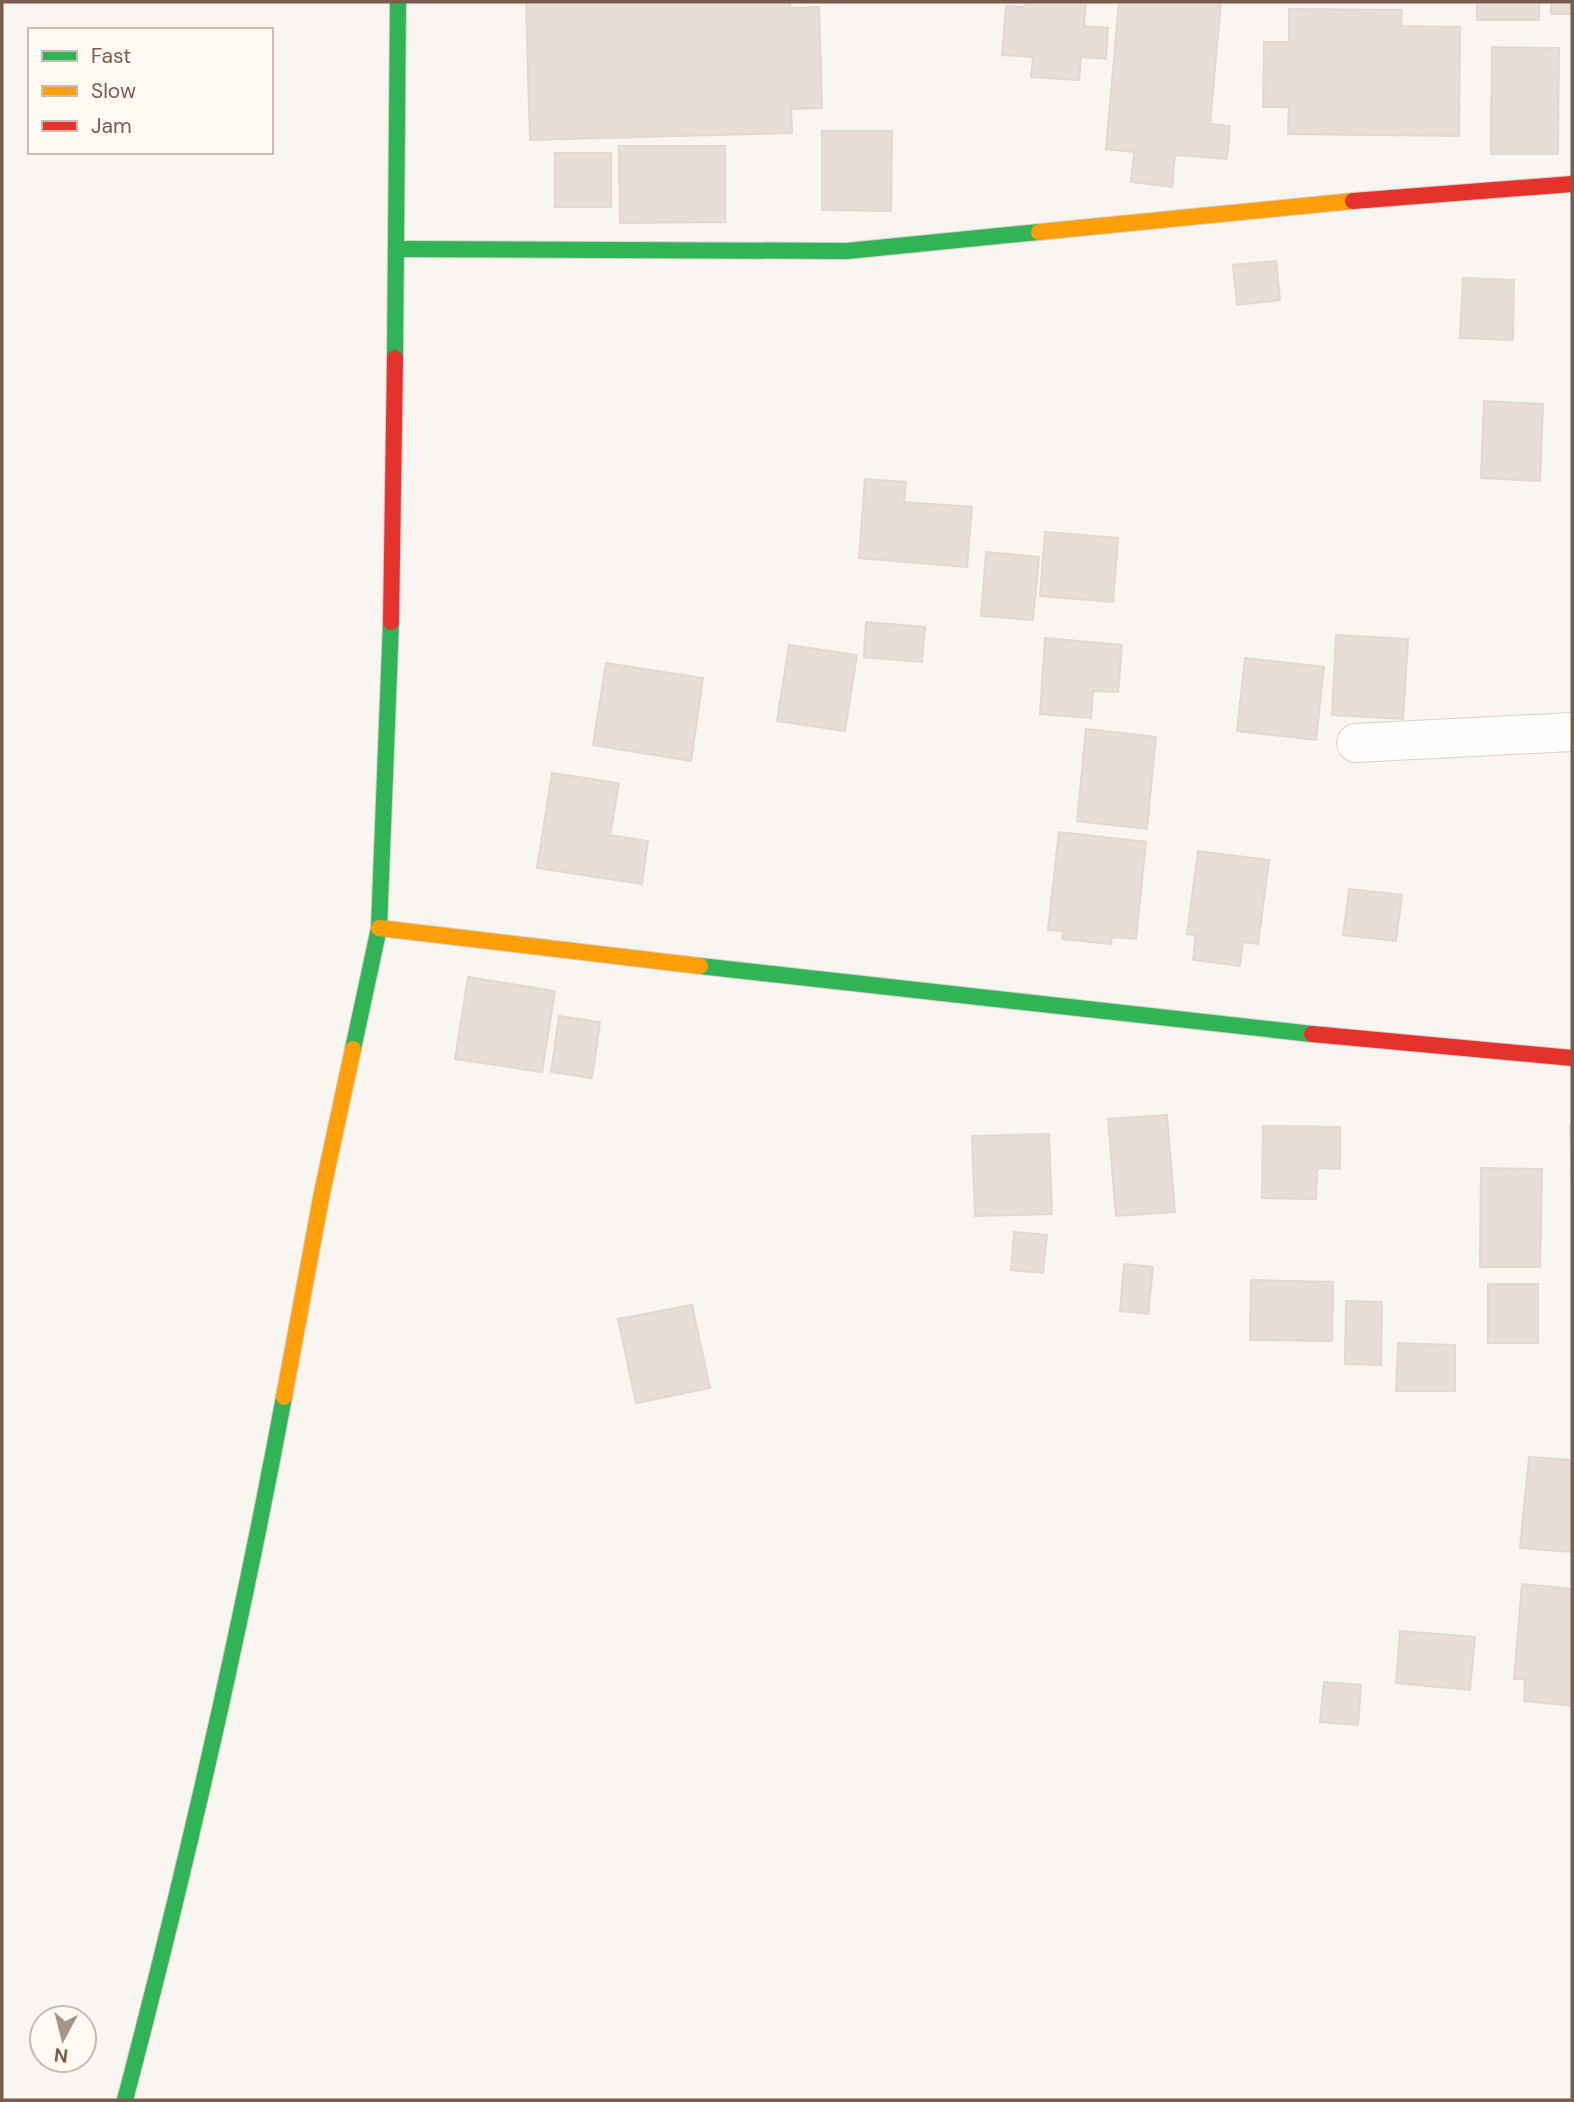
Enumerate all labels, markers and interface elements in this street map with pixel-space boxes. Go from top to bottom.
legend [28,28,273,154]
text: Fast [91,42,131,70]
text: Slow [91,77,136,105]
text: Jam [91,112,132,140]
north arrow [28,2004,98,2074]
text: N [53,2042,69,2069]

